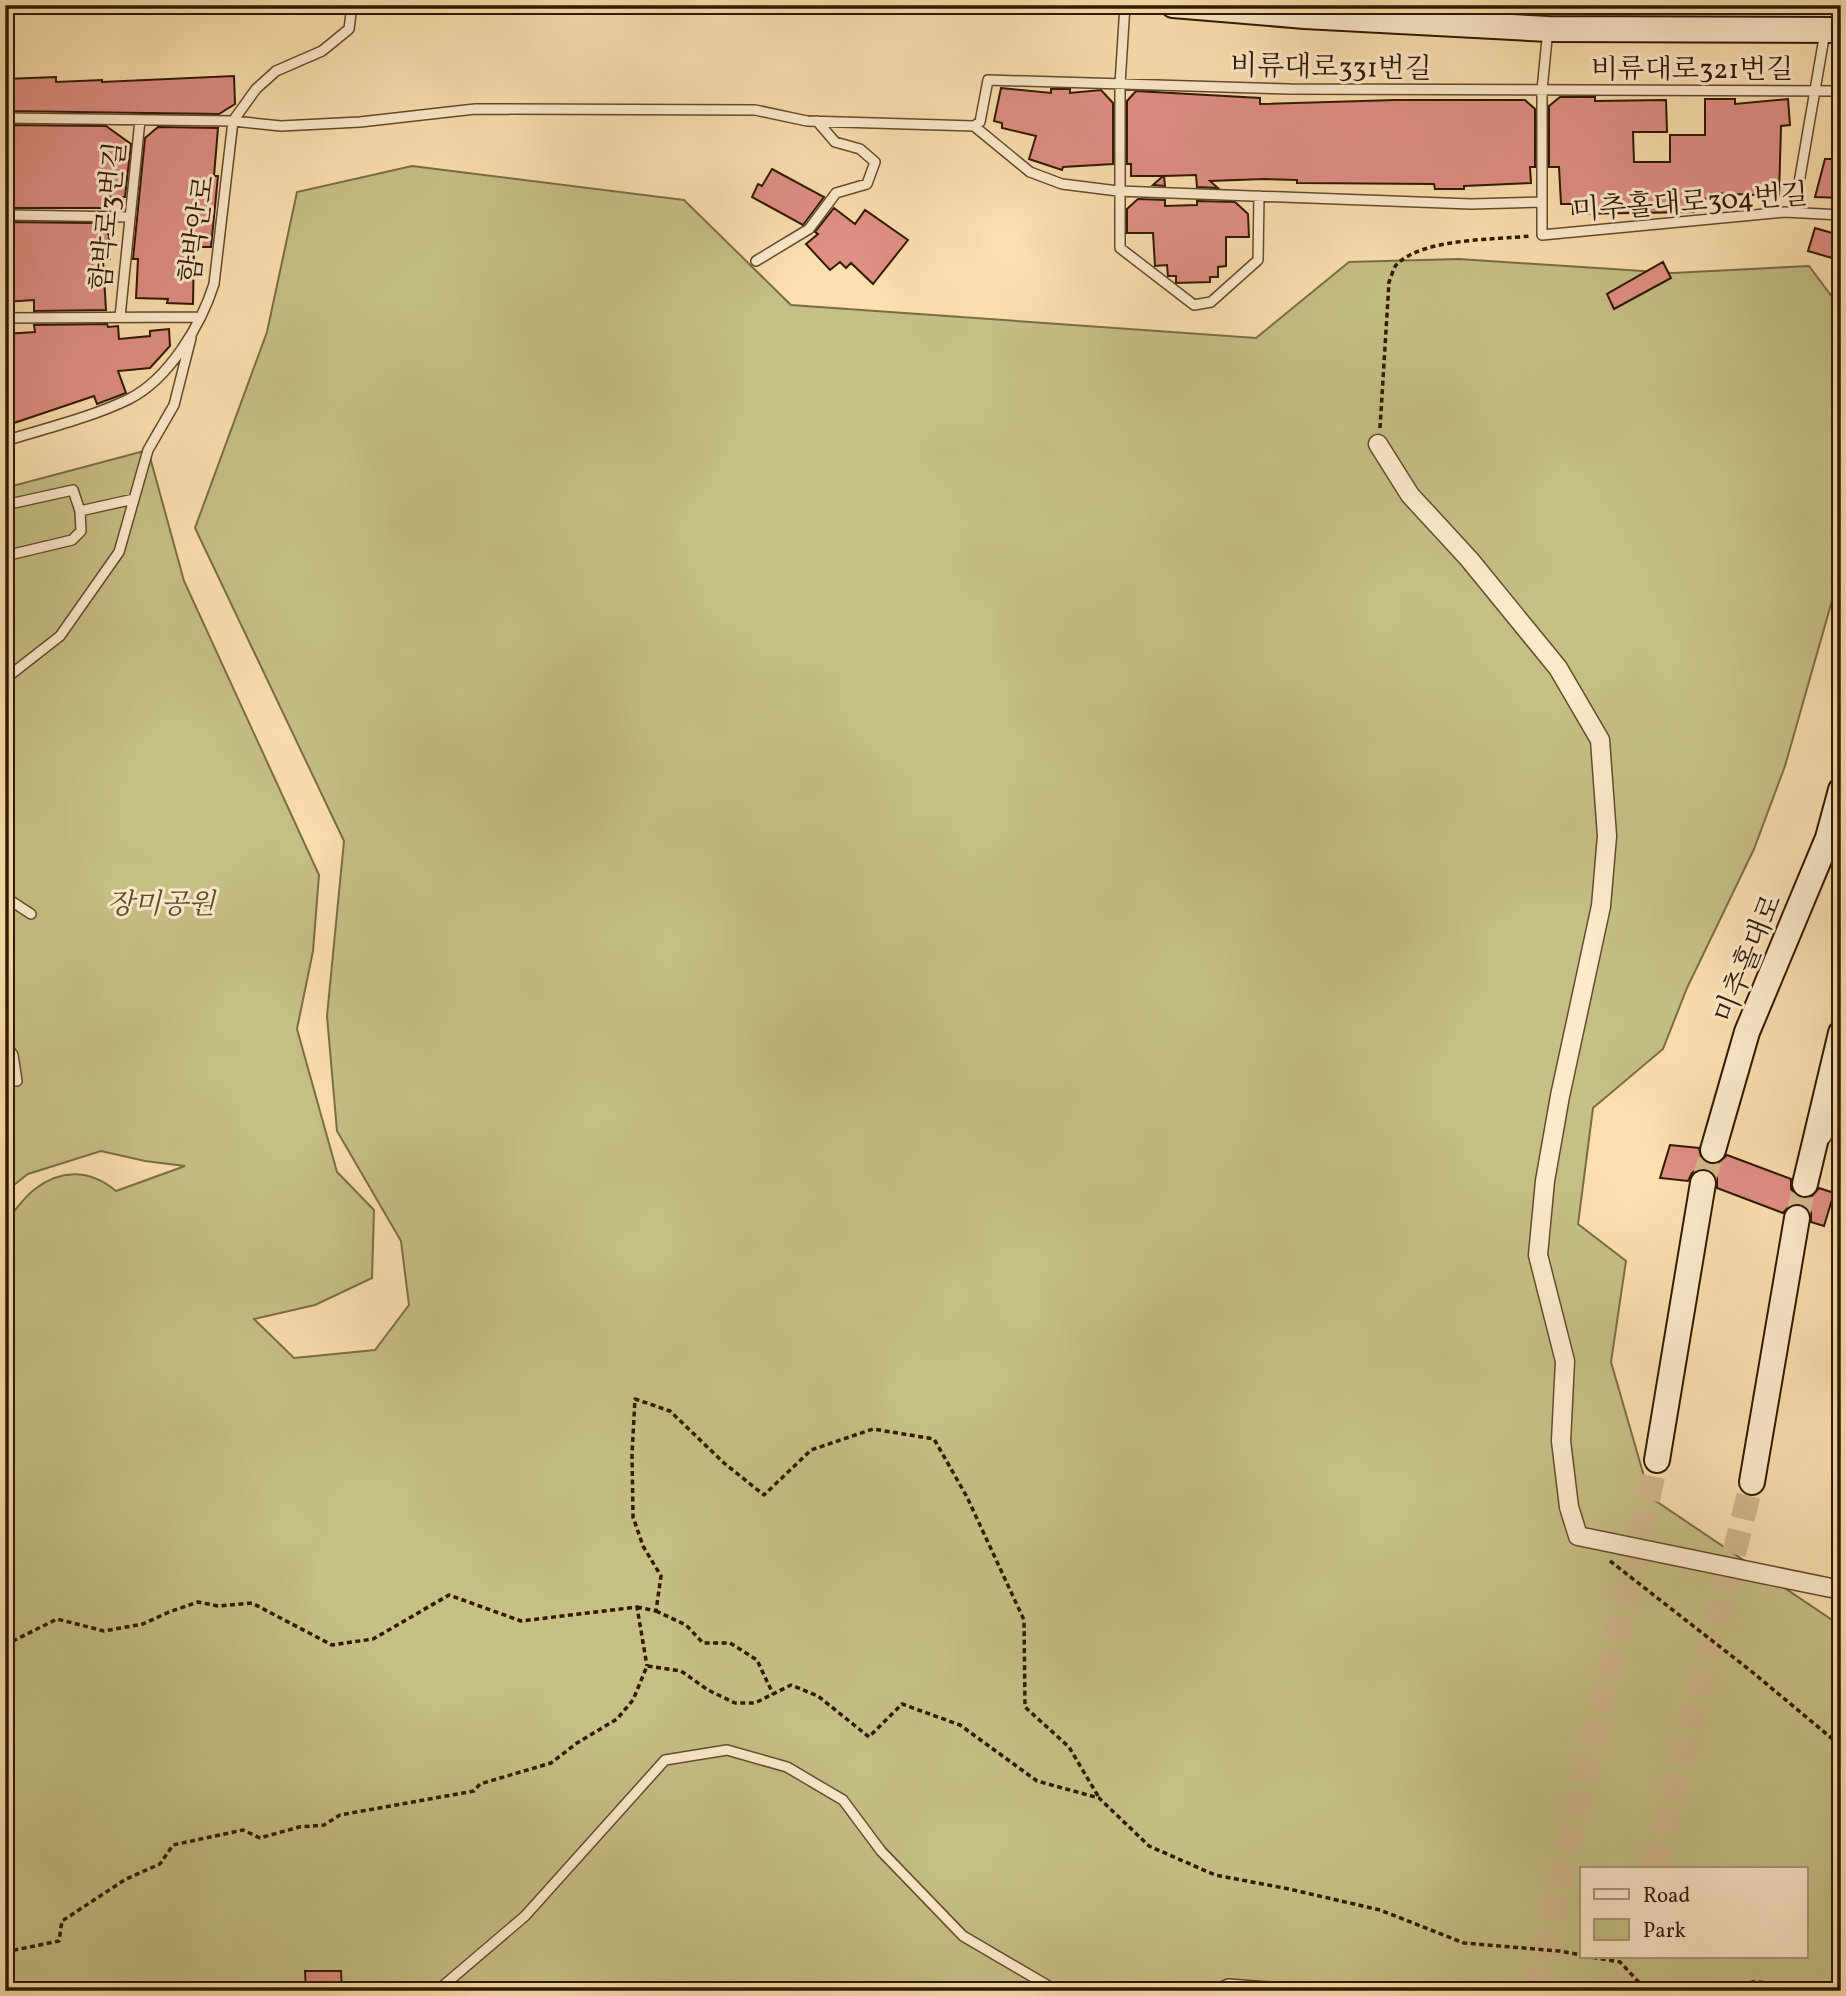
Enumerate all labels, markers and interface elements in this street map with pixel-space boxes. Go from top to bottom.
street label: 비류대로331번길 [1230,47,1432,90]
street label: 비류대로321번길 [1591,51,1793,90]
street label: 함박로3번길 [82,140,137,293]
street label: 함박안로 [172,173,225,286]
street label: 미추홀대로304번길 [1571,176,1809,231]
park label: 장미공원 [107,886,217,925]
street label: 미추홀대로 [1706,889,1793,1029]
legend [1580,1867,1808,1958]
text: Road [1643,1882,1690,1911]
text: Park [1643,1917,1686,1946]

